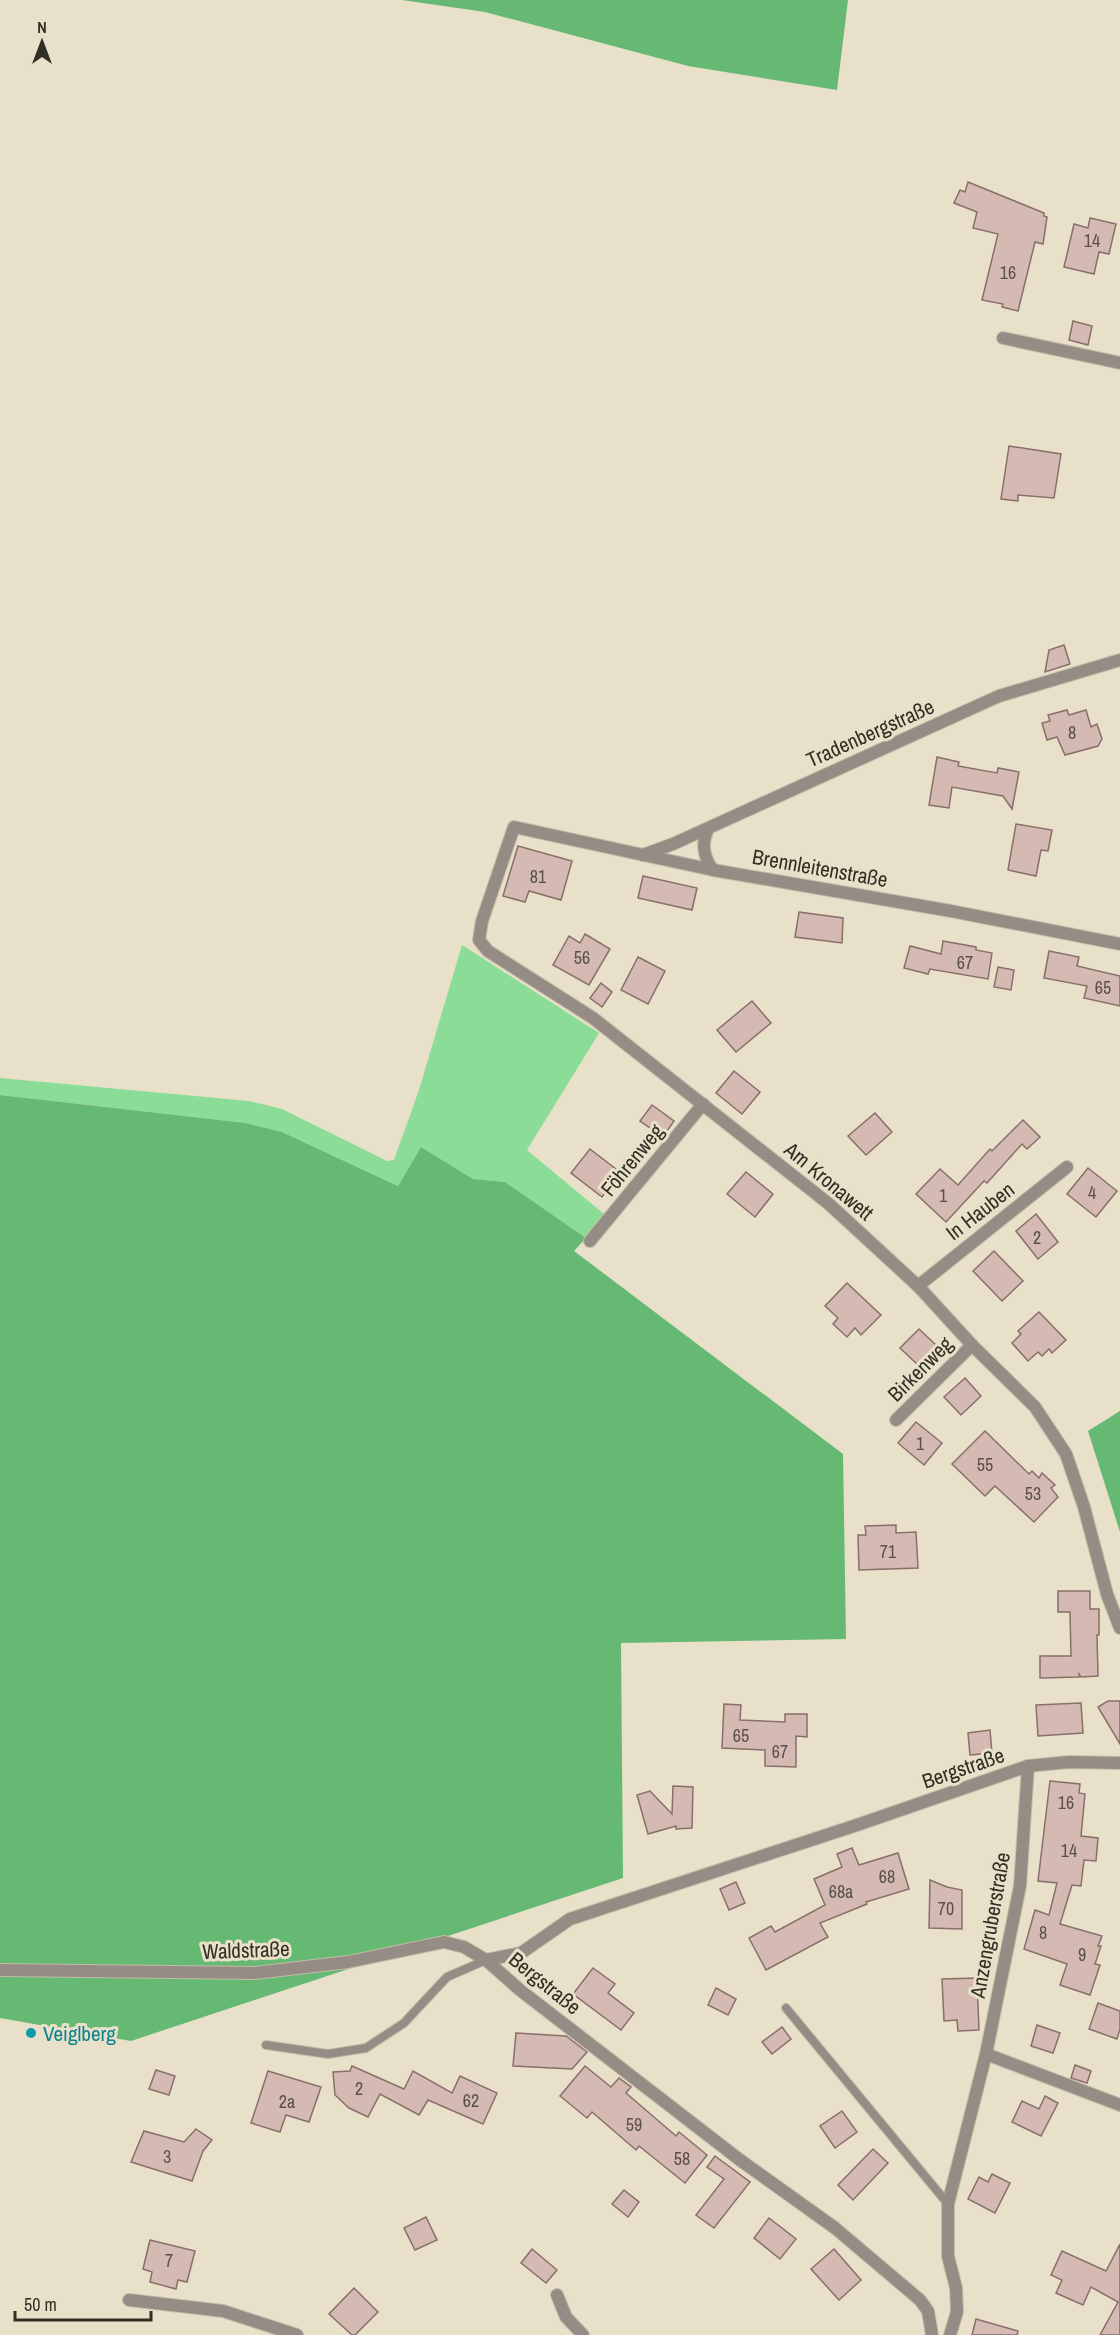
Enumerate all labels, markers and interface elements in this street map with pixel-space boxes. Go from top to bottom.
north arrow [12,12,72,72]
text: N [37,16,47,38]
house number: 14 [1084,228,1100,253]
house number: 16 [1000,260,1016,285]
street label: Tradenbergstraße [801,692,939,774]
house number: 8 [1068,720,1076,745]
street label: Brennleitenstraße [750,842,890,894]
house number: 81 [530,864,547,889]
house number: 56 [574,945,590,970]
house number: 67 [957,950,973,975]
house number: 65 [1095,975,1111,1000]
street label: Föhrenweg [594,1117,670,1202]
street label: Am Kronawett [777,1134,880,1227]
street label: In Hauben [940,1175,1020,1247]
house number: 4 [1088,1180,1096,1205]
house number: 1 [939,1183,948,1208]
house number: 2 [1033,1225,1041,1250]
street label: Birkenweg [881,1330,959,1408]
house number: 1 [916,1431,925,1456]
house number: 55 [977,1452,993,1477]
house number: 53 [1025,1481,1041,1506]
house number: 71 [880,1539,897,1564]
house number: 65 [733,1723,749,1748]
house number: 67 [772,1739,788,1764]
street label: Bergstraße [918,1740,1008,1796]
house number: 16 [1058,1790,1074,1815]
house number: 14 [1061,1838,1077,1863]
street label: Anzengruberstraße [963,1850,1017,2001]
house number: 68 [879,1864,895,1889]
house number: 68a [829,1879,853,1904]
house number: 70 [938,1896,954,1921]
house number: 8 [1039,1920,1047,1945]
street label: Waldstraße [202,1934,290,1966]
house number: 9 [1078,1942,1086,1967]
street label: Bergstraße [503,1945,587,2021]
place label: Veiglberg [43,2019,116,2048]
marker: Veiglberg [24,2026,38,2040]
house number: 2 [355,2076,363,2101]
house number: 62 [463,2088,479,2113]
house number: 2a [279,2089,295,2114]
house number: 59 [626,2112,642,2137]
house number: 3 [163,2144,171,2169]
house number: 58 [674,2146,690,2171]
house number: 7 [165,2248,173,2273]
scale bar [15,2284,152,2322]
text: 50 m [24,2292,57,2317]

